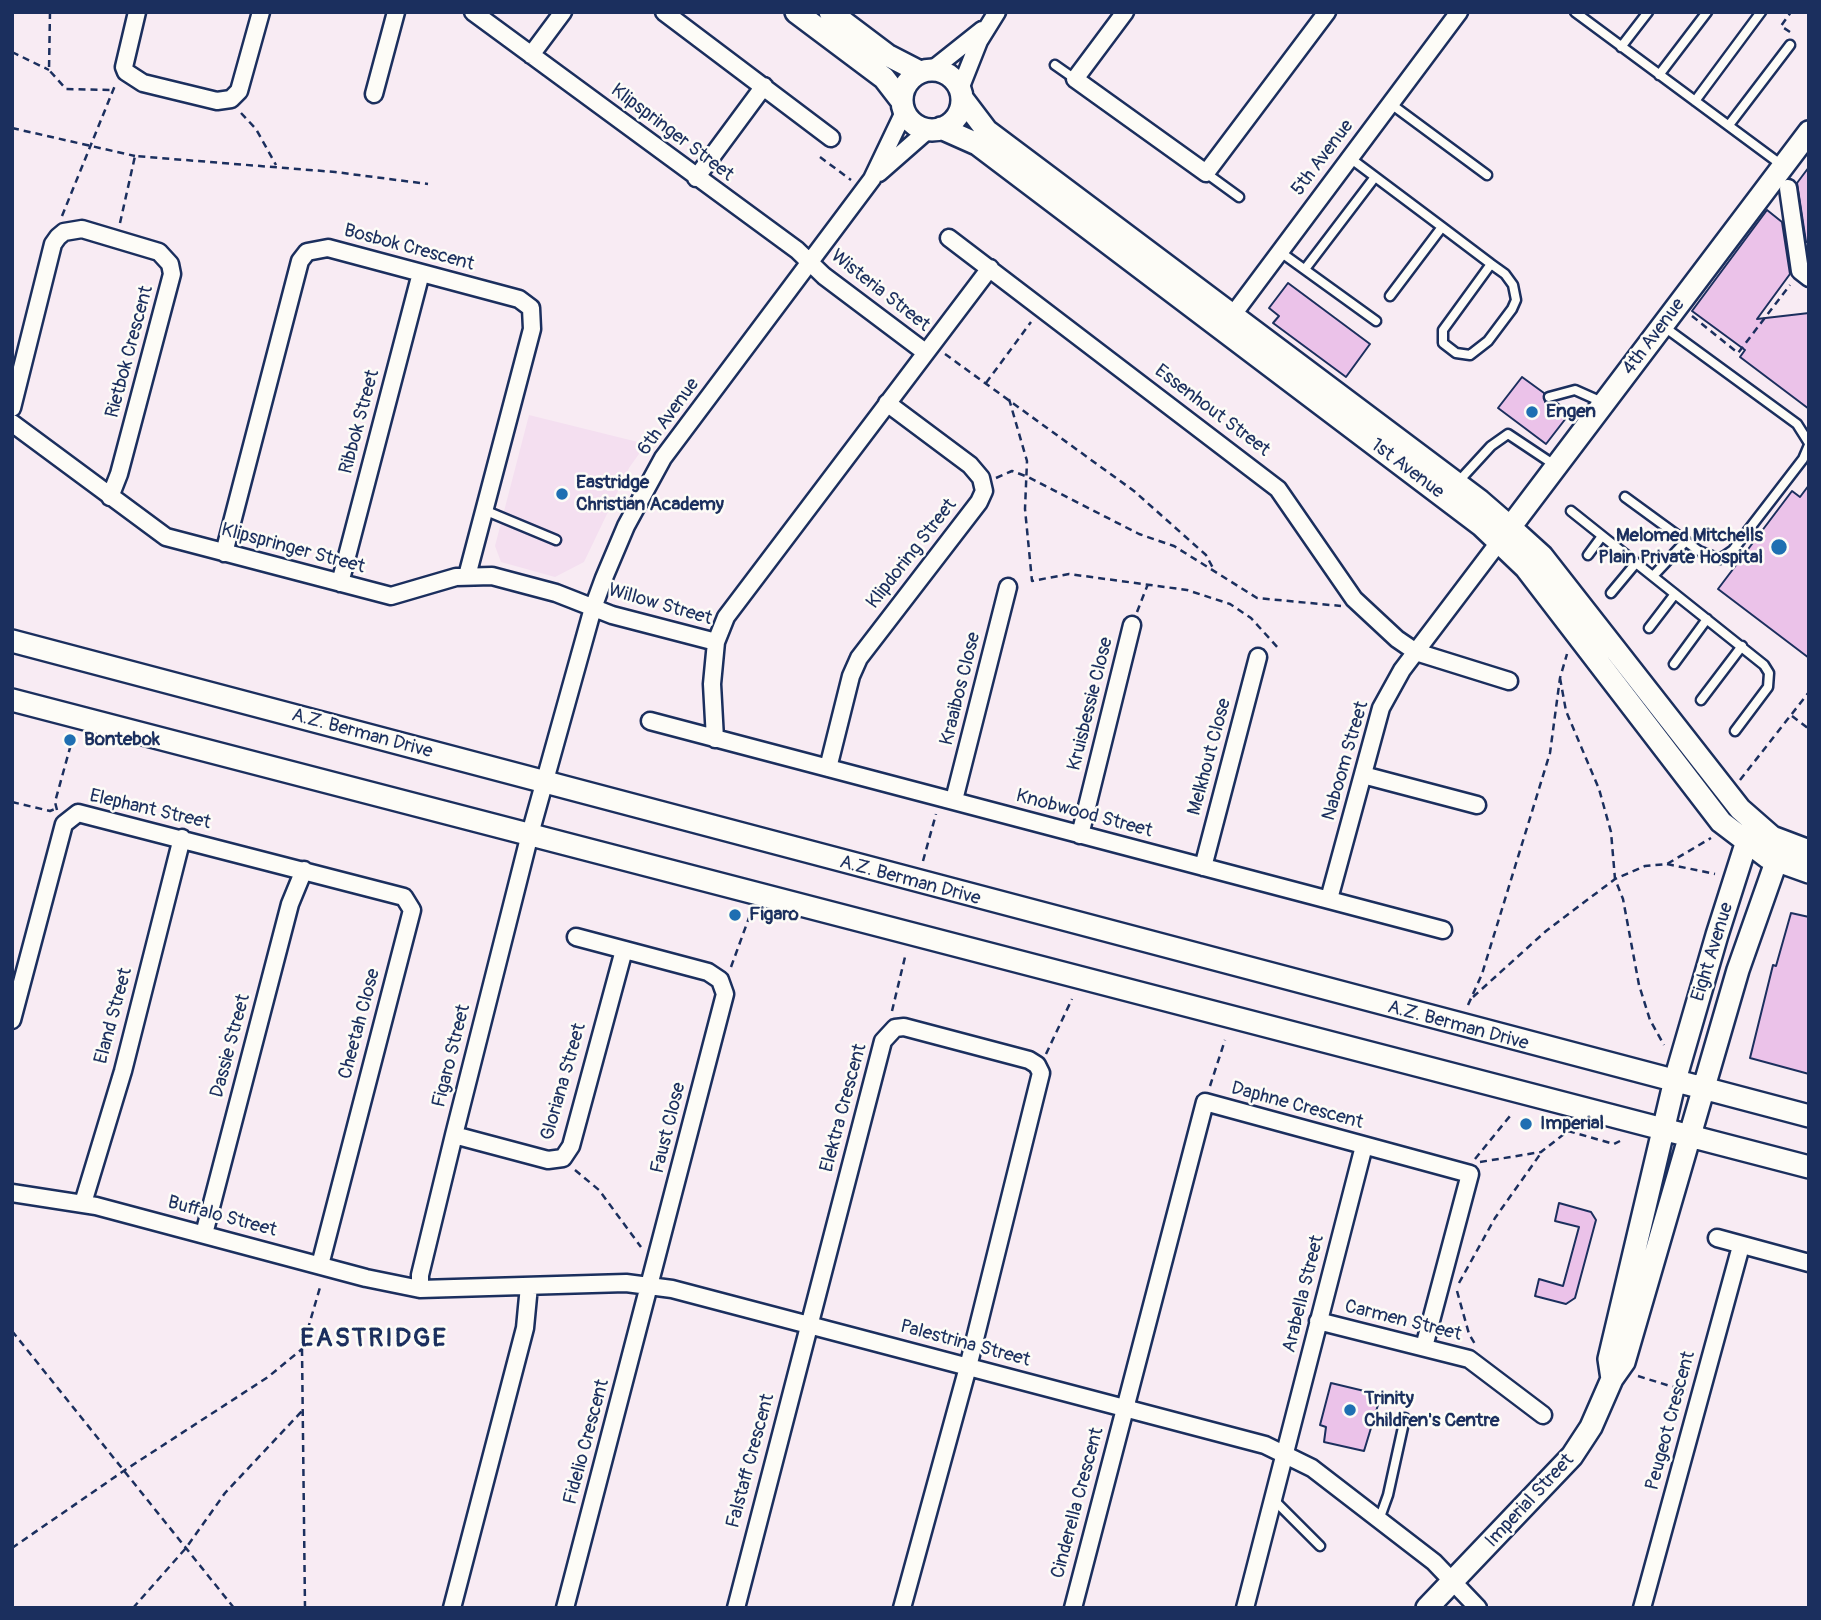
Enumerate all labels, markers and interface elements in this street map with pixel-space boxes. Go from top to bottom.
street label: Klipspringer Street [606,79,738,187]
street label: 5th Avenue [1287,115,1359,201]
street label: Bosbok Crescent [341,220,477,276]
street label: Wisteria Street [826,245,934,337]
street label: Rietbok Crescent [101,283,159,421]
street label: 4th Avenue [1618,294,1690,380]
street label: Essenhout Street [1150,360,1274,462]
street label: Ribbok Street [335,367,385,477]
street label: 6th Avenue [633,374,705,460]
place label: Engen [1546,401,1596,423]
marker: Engen [1524,404,1540,420]
street label: 1st Avenue [1366,434,1448,504]
place label: Eastridge Christian Academy [576,472,724,516]
marker: Eastridge Christian Academy [554,486,570,502]
street label: Klipdoring Street [862,494,962,614]
street label: Klipspringer Street [219,519,367,579]
place label: Melomed Mitchells Plain Private Hospital [1598,525,1763,569]
marker: Melomed Mitchells Plain Private Hospital [1769,537,1789,557]
street label: Willow Street [605,579,715,631]
street label: Kraaibos Close [936,630,986,748]
street label: Kruisbessie Close [1063,635,1119,773]
street label: Melkhout Close [1183,696,1237,818]
street label: Naboom Street [1318,699,1374,823]
street label: A.Z. Berman Drive [289,704,435,764]
place label: Bontebok [84,729,160,751]
marker: Bontebok [62,732,78,748]
street label: Elephant Street [87,785,213,835]
street label: Knobwood Street [1013,785,1155,843]
street label: A.Z. Berman Drive [837,851,983,911]
street label: Eight Avenue [1687,900,1739,1004]
place label: Figaro [749,904,799,926]
marker: Figaro [727,907,743,923]
street label: Eland Street [90,966,138,1066]
street label: Cheetah Close [334,966,386,1082]
street label: Dassie Street [206,992,256,1100]
street label: A.Z. Berman Drive [1385,996,1531,1056]
street label: Figaro Street [428,1002,476,1110]
street label: Gloriana Street [536,1021,592,1143]
street label: Elektra Crescent [816,1041,872,1175]
street label: Daphne Crescent [1229,1077,1365,1135]
street label: Faust Close [647,1080,691,1176]
place label: Imperial [1540,1113,1604,1135]
marker: Imperial [1518,1116,1534,1132]
street label: Buffalo Street [165,1192,279,1242]
street label: Arabella Street [1278,1233,1330,1355]
street label: Carmen Street [1342,1295,1464,1347]
street label: Palestrina Street [897,1316,1033,1372]
district label: EASTRIDGE [301,1323,447,1355]
street label: Peugeot Crescent [1641,1349,1701,1493]
street label: Fidelio Crescent [559,1377,615,1507]
place label: Trinity Children's Centre [1364,1388,1499,1432]
street label: Falstaff Crescent [722,1391,780,1531]
marker: Trinity Children's Centre [1342,1402,1358,1418]
street label: Cinderella Crescent [1047,1425,1109,1581]
street label: Imperial Street [1481,1449,1579,1553]

